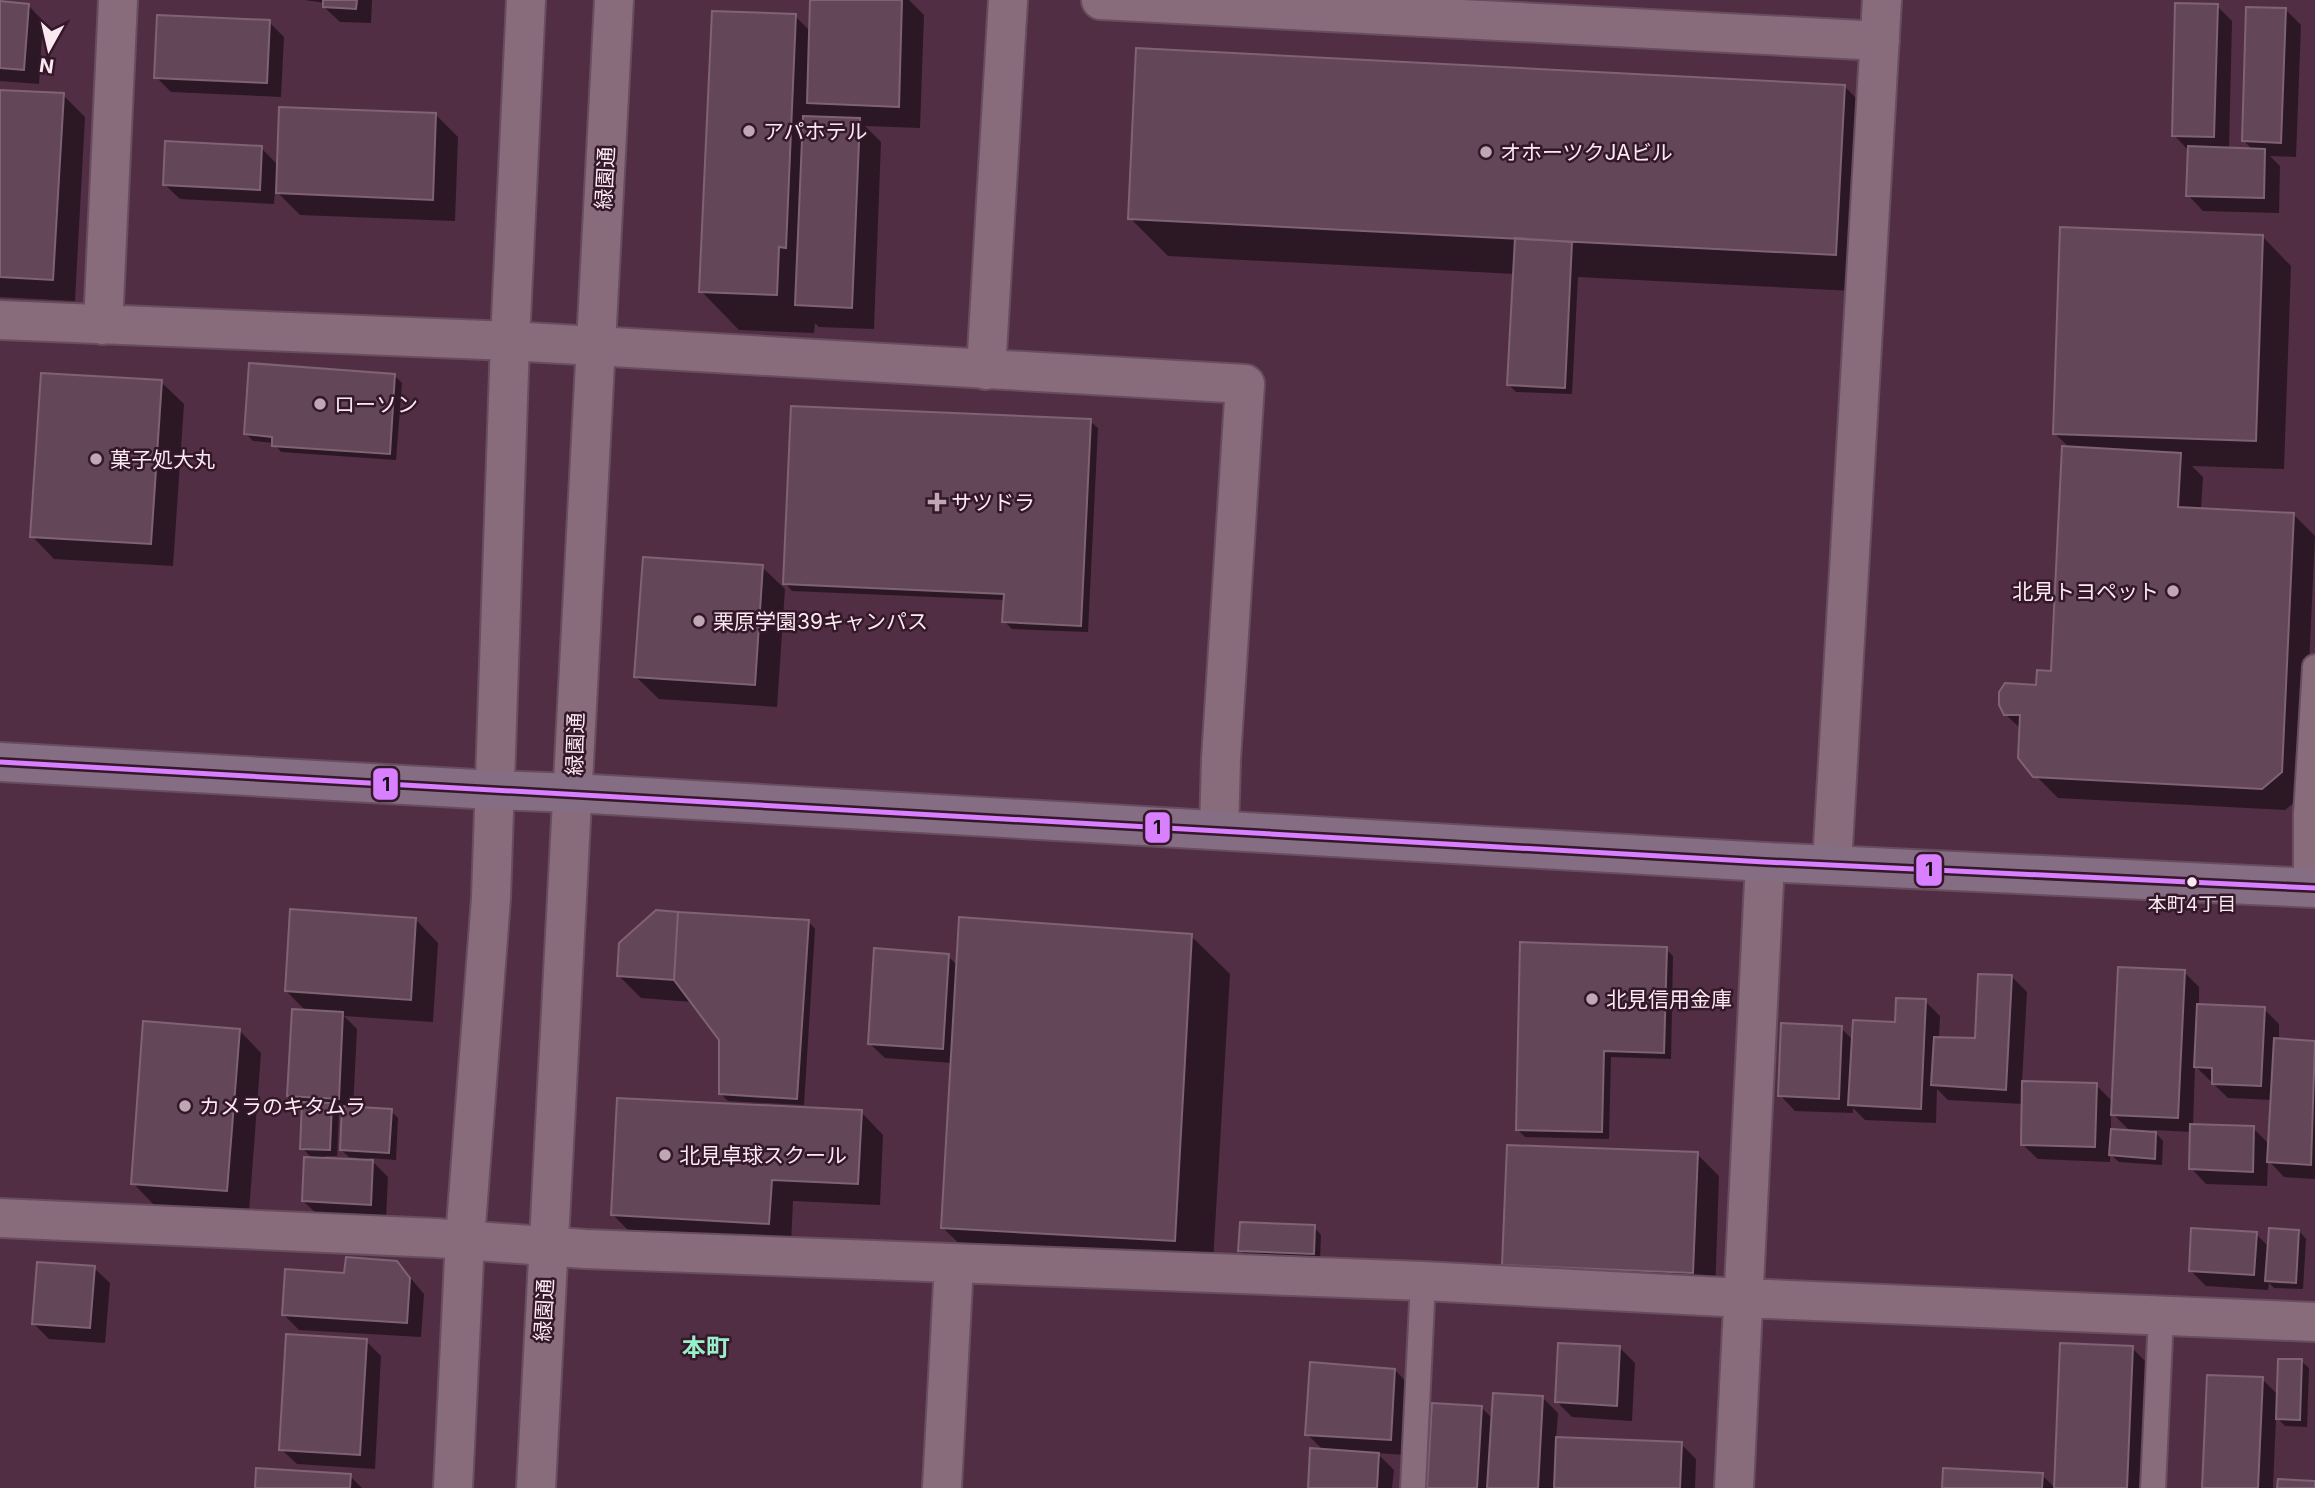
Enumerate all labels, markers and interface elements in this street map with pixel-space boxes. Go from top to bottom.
north arrow [14,14,84,84]
text: N [38,53,55,78]
place label: アパホテル [763,119,868,144]
marker: アパホテル [741,123,757,139]
place label: オホーツクJAビル [1500,140,1673,165]
marker: オホーツクJAビル [1478,144,1494,160]
street label: 緑園通 [591,146,619,210]
place label: ローソン [334,392,418,417]
marker: ローソン [312,396,328,412]
place label: 菓子処大丸 [110,447,215,472]
marker: 菓子処大丸 [88,451,104,467]
place label: サツドラ [951,490,1035,515]
marker: サツドラ [929,494,945,510]
place label: 北見トヨペット [2012,579,2159,604]
marker: 北見トヨペット [2165,583,2181,599]
place label: 栗原学園39キャンパス [713,609,928,634]
marker: 栗原学園39キャンパス [691,613,707,629]
street label: 緑園通 [561,712,589,776]
line badge: 1 [372,767,399,801]
text: 1 [382,773,390,796]
line badge: 1 [1144,811,1171,844]
text: 1 [1153,816,1161,839]
line badge: 1 [1915,853,1943,887]
text: 1 [1925,858,1933,881]
marker: 本町4丁目 [2185,875,2199,889]
place label: 本町4丁目 [2148,893,2236,916]
place label: 北見信用金庫 [1606,987,1732,1012]
marker: 北見信用金庫 [1584,991,1600,1007]
place label: カメラのキタムラ [199,1094,366,1119]
marker: カメラのキタムラ [177,1098,193,1114]
place label: 北見卓球スクール [679,1143,847,1168]
marker: 北見卓球スクール [657,1147,673,1163]
street label: 緑園通 [530,1278,558,1342]
district label: 本町 [682,1333,730,1362]

